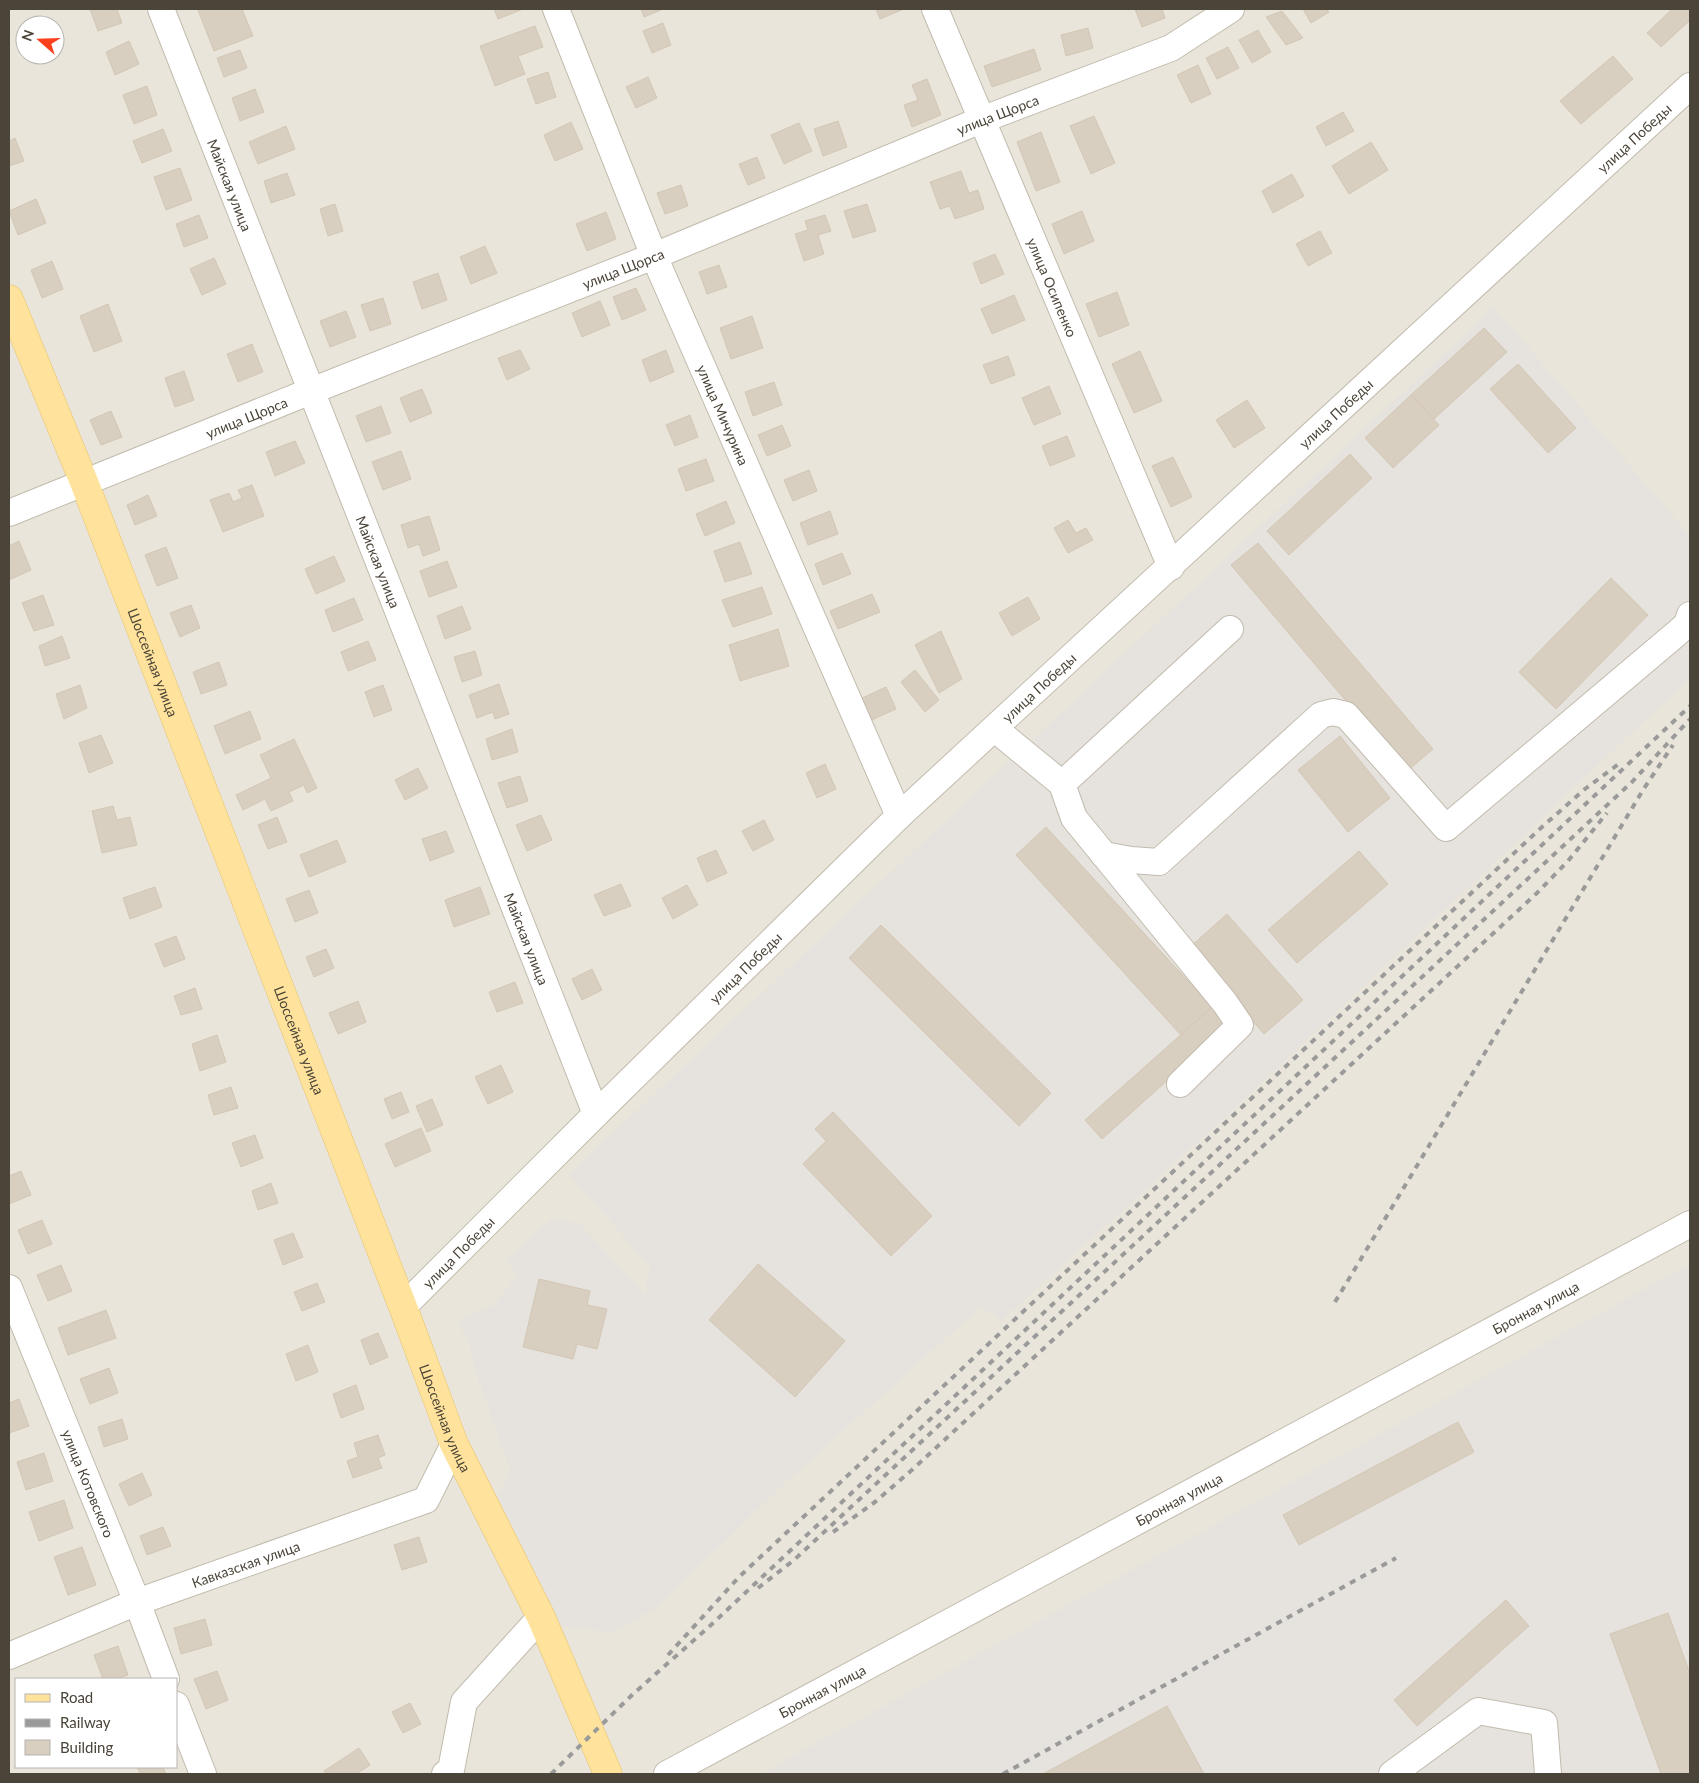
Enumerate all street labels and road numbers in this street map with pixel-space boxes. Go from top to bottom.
street label: улица Щорса [954,90,1041,138]
street label: улица Победы [1594,100,1674,176]
street label: Майская улица [204,136,256,233]
street label: улица Осипенко [1024,235,1081,339]
street label: улица Щорса [580,244,667,292]
street label: улица Мичурина [694,362,753,468]
street label: улица Победы [1295,375,1376,451]
street label: улица Щорса [203,393,290,441]
street label: Майская улица [353,513,404,610]
street label: Шоссейная улица [125,606,182,719]
street label: улица Победы [998,649,1079,725]
street label: Майская улица [501,890,553,987]
street label: улица Победы [705,928,785,1007]
street label: Шоссейная улица [271,983,328,1097]
street label: улица Победы [419,1213,497,1291]
street label: Бронная улица [1489,1277,1582,1337]
street label: Шоссейная улица [416,1361,475,1475]
street label: улица Котовского [59,1427,118,1540]
street label: Бронная улица [1132,1469,1225,1529]
street label: Кавказская улица [189,1537,302,1591]
street label: Бронная улица [776,1660,868,1721]

